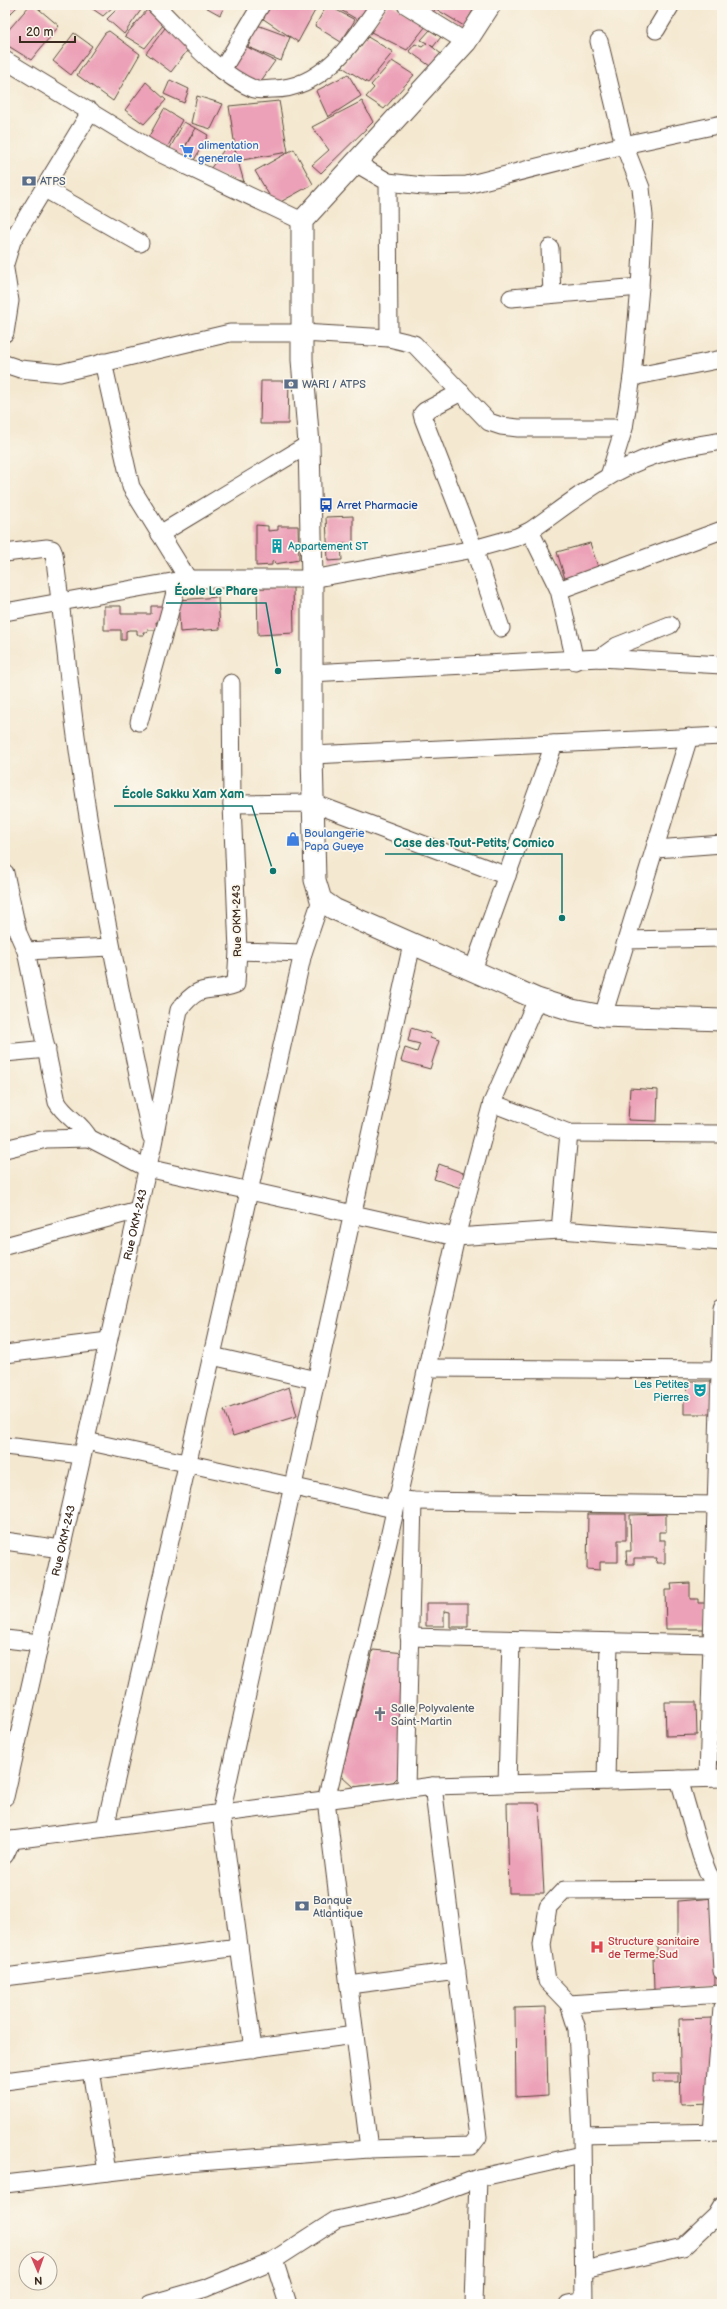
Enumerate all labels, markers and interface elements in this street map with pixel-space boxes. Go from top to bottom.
scale bar [20,18,75,44]
text: 20 m [26,25,53,40]
place label: alimentation generale [198,139,259,165]
supermarket icon: alimentation generale [179,143,195,159]
bank icon: ATPS [21,173,37,189]
place label: ATPS [40,175,66,188]
bank icon: WARI / ATPS [283,376,299,392]
place label: WARI / ATPS [302,378,366,391]
bus stop icon: Arret Pharmacie [318,497,334,513]
place label: Arret Pharmacie [337,499,418,512]
building icon: Appartement ST [269,538,285,554]
place label: Appartement ST [288,540,369,553]
callout: École Le Phare [166,579,266,603]
text: École Le Phare [174,582,258,599]
callout: École Sakku Xam Xam [114,782,252,806]
text: École Sakku Xam Xam [122,785,244,802]
place label: Boulangerie Papa Gueye [304,827,365,853]
callout: Case des Tout-Petits, Comico [385,830,562,854]
shop icon: Boulangerie Papa Gueye [285,831,301,847]
text: Case des Tout-Petits, Comico [394,836,555,851]
street label: Rue OKM-243 [230,885,244,957]
street label: Rue OKM-243 [120,1188,149,1261]
place label: Les Petites Pierres [634,1378,690,1404]
theatre icon: Les Petites Pierres [692,1382,708,1398]
street label: Rue OKM-243 [49,1504,78,1577]
place label: Salle Polyvalente Saint-Martin [391,1702,475,1728]
church icon: Salle Polyvalente Saint-Martin [372,1706,388,1722]
place label: Banque Atlantique [313,1894,363,1920]
bank icon: Banque Atlantique [294,1898,310,1914]
place label: Structure sanitaire de Terme-Sud [608,1935,700,1961]
hospital icon: Structure sanitaire de Terme-Sud [589,1939,605,1955]
north arrow [18,2251,58,2291]
text: N [34,2274,43,2287]

